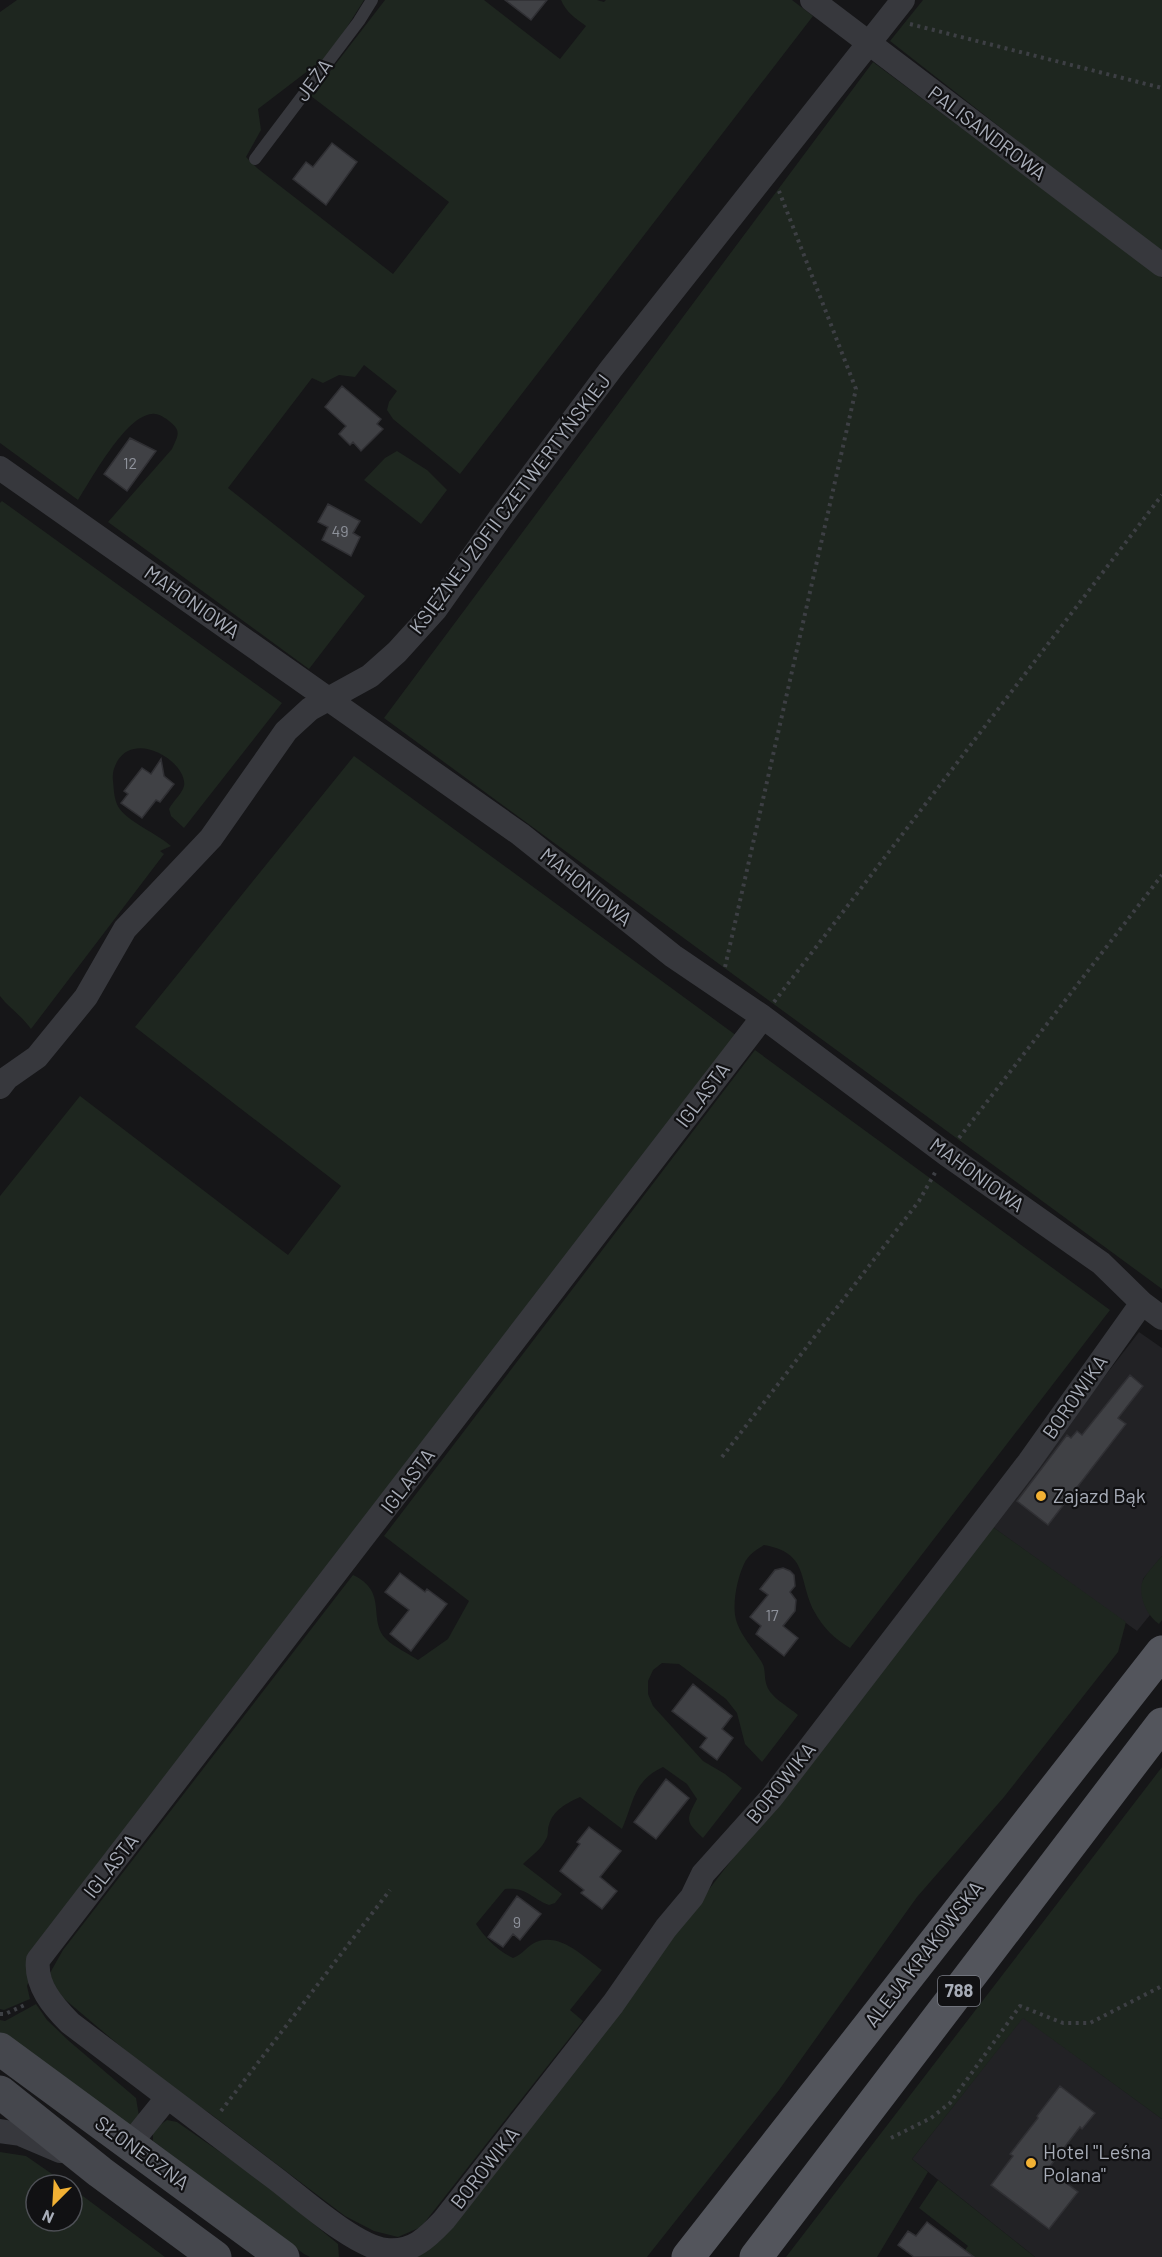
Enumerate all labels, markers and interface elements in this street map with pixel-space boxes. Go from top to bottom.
street label: JEŻA [290,54,337,105]
street label: PALISANDROWA [924,80,1051,184]
street label: KSIĘŻNEJ ZOFII CZETWERTYŃSKIEJ [404,369,615,638]
house number: 12 [123,453,137,472]
house number: 49 [331,521,349,540]
street label: MAHONIOWA [140,560,245,643]
street label: MAHONIOWA [536,842,637,930]
street label: IGLASTA [670,1057,734,1131]
street label: MAHONIOWA [926,1132,1029,1216]
street label: BOROWIKA [1036,1350,1112,1443]
street label: IGLASTA [375,1443,439,1517]
place label: Zajazd Bąk [1053,1483,1146,1507]
marker: Zajazd Bąk [1034,1489,1048,1503]
house number: 17 [765,1605,779,1624]
street label: BOROWIKA [740,1737,820,1828]
street label: IGLASTA [78,1829,143,1902]
street label: ALEJA KRAKOWSKA [859,1876,988,2031]
house number: 9 [513,1912,521,1931]
road number: 788 [938,1976,980,2006]
street label: SŁONECZNA [91,2110,194,2194]
street label: BOROWIKA [445,2122,524,2213]
place label: Hotel "Leśna Polana" [1043,2139,1151,2186]
marker: Hotel "Leśna Polana" [1024,2156,1038,2170]
north arrow [24,2173,84,2233]
text: N [39,2206,56,2228]

